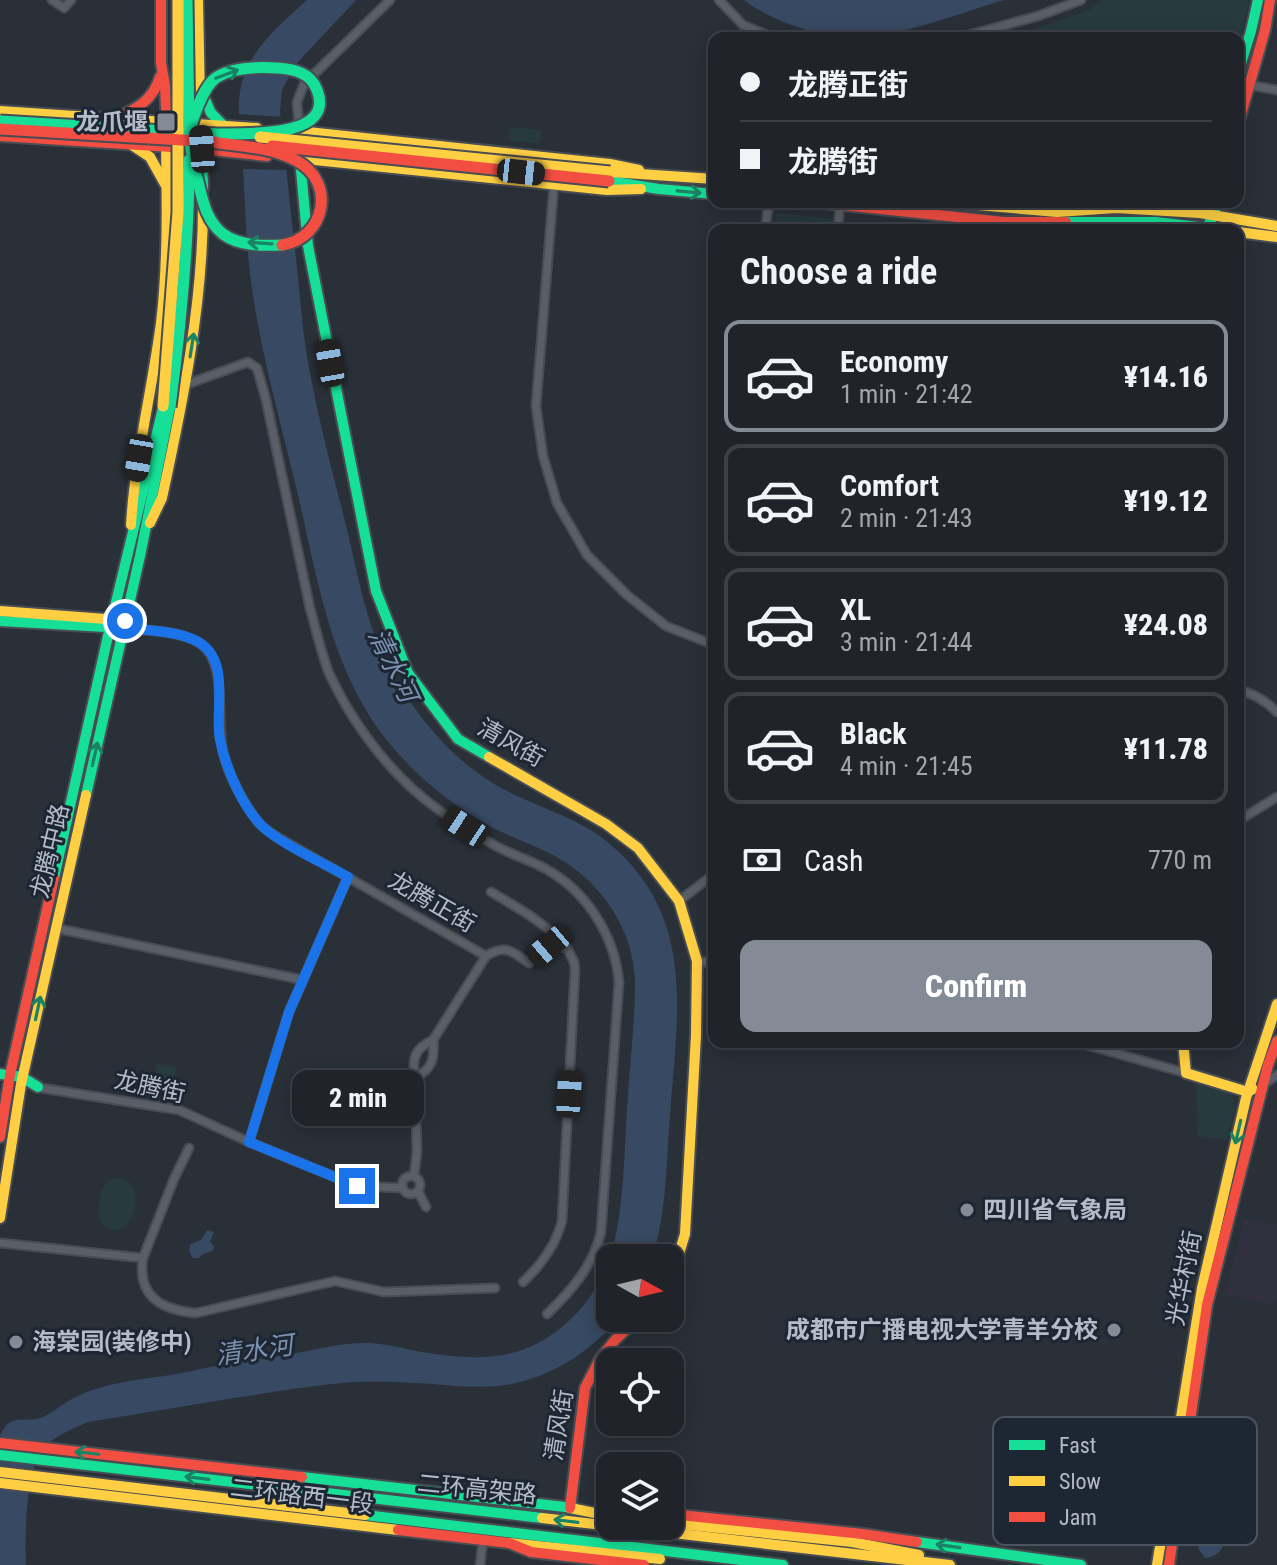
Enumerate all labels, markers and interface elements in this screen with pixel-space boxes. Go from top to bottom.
one-way arrow [214,66,239,80]
text: 龙腾正街 [788,67,908,102]
place label: 龙爪堰 [76,108,148,136]
marker: 龙爪堰 [155,111,177,133]
car [188,124,216,174]
text: 龙腾街 [788,144,878,179]
car [496,158,546,186]
one-way arrow [675,185,702,200]
one-way arrow [247,236,274,251]
text: Choose a ride [740,251,937,293]
one-way arrow [185,332,200,358]
car [314,337,346,389]
icon: car [744,340,816,412]
text: Economy [840,344,948,379]
text: ¥14.16 [1124,359,1208,394]
text: 1 min · 21:42 [840,379,973,409]
car [123,432,155,484]
icon: car [744,464,816,536]
text: Comfort [840,468,939,503]
text: ¥19.12 [1124,483,1208,518]
text: 2 min · 21:43 [840,503,973,533]
icon: car [744,588,816,660]
text: XL [840,592,871,627]
route start [107,603,143,639]
text: ¥24.08 [1124,607,1208,642]
water label: 清水河 [362,623,426,711]
text: 3 min · 21:44 [840,627,973,657]
icon: car [744,712,816,784]
street label: 清风街 [473,713,549,773]
text: Black [840,716,907,751]
text: ¥11.78 [1124,731,1208,766]
one-way arrow [88,742,103,768]
text: 4 min · 21:45 [840,751,973,781]
street label: 龙腾中路 [26,801,74,901]
car [438,804,492,850]
icon: cash [740,838,784,882]
text: Cash [804,843,864,878]
text: 770 m [1148,845,1212,875]
street label: 龙腾正街 [383,866,481,938]
car [523,921,575,971]
button: Confirm [740,940,1212,1032]
one-way arrow [31,996,46,1021]
street label: 龙腾街 [112,1066,188,1108]
car [556,1069,582,1119]
callout: 2 min [291,1070,423,1126]
text: 2 min [329,1083,387,1113]
one-way arrow [1230,1119,1245,1145]
route end [339,1168,375,1204]
place label: 四川省气象局 [983,1196,1127,1224]
marker: 四川省气象局 [958,1201,976,1219]
street label: 光华村街 [1161,1228,1207,1328]
north arrow [596,1244,684,1332]
map controls [596,1244,684,1540]
place label: 成都市广播电视大学青羊分校 [786,1316,1098,1344]
marker: 成都市广播电视大学青羊分校 [1105,1321,1123,1339]
place label: 海棠园(装修中) [32,1328,192,1356]
water label: 清水河 [213,1329,300,1370]
marker: 海棠园(装修中) [7,1333,25,1351]
button: locate [596,1348,684,1436]
street label: 清风街 [540,1387,578,1463]
legend [993,1417,1257,1545]
text: Fast [1059,1433,1096,1458]
one-way arrow [74,1446,101,1461]
button: layers [596,1452,684,1540]
street label: 二环高架路 [416,1469,538,1509]
text: Slow [1059,1469,1101,1494]
one-way arrow [185,1470,210,1485]
street label: 二环路西一段 [229,1473,375,1519]
text: Jam [1059,1505,1097,1530]
one-way arrow [554,1513,580,1528]
one-way arrow [936,1538,961,1553]

